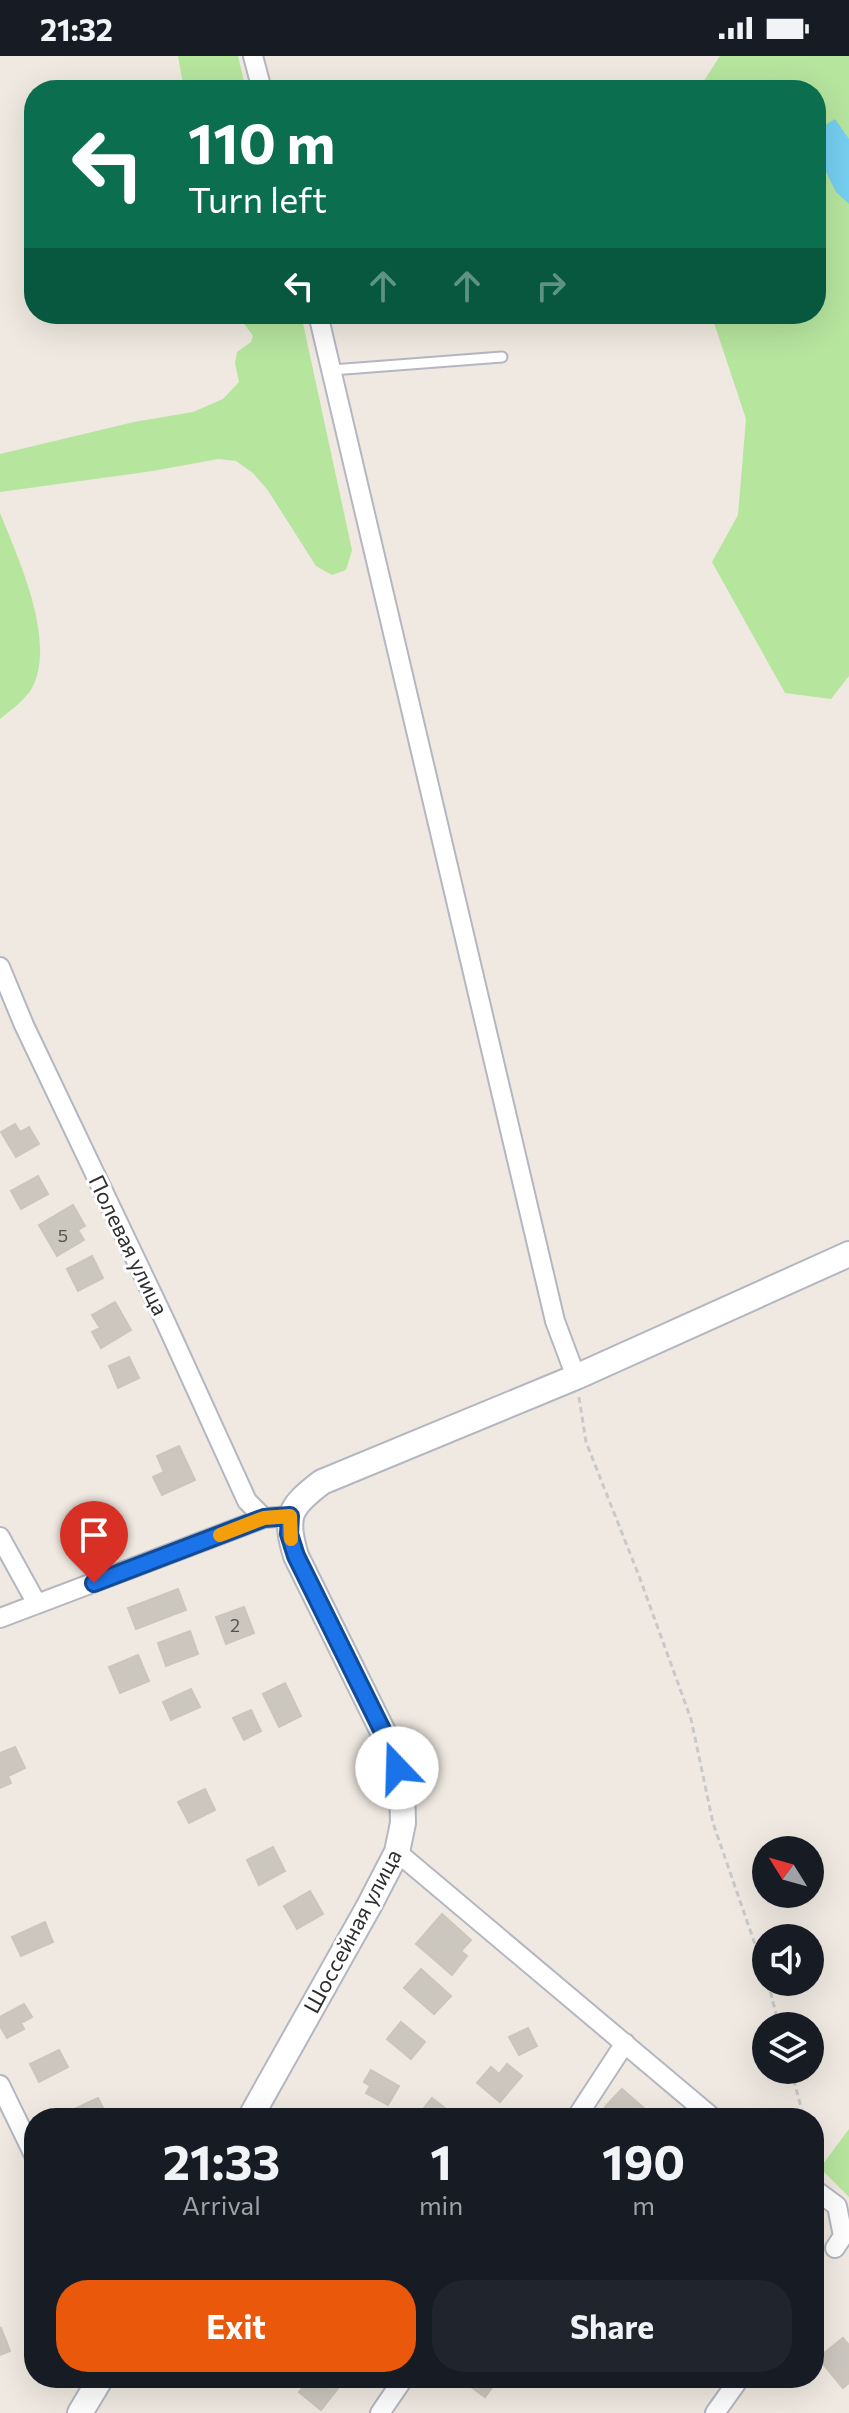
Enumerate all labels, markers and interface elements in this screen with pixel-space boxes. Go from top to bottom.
text: 21:32 [40,10,113,47]
text: 110 m [188,107,335,176]
icon: left [56,112,160,216]
text: Turn left [188,176,327,220]
icon: left [277,264,321,308]
icon: ahead [361,264,405,308]
icon: ahead [445,264,489,308]
icon: right [529,264,573,308]
street label: Полевая улица [83,1170,175,1320]
house number: 5 [58,1224,68,1246]
pin [60,1501,128,1583]
icon: arrive [72,1513,116,1557]
house number: 2 [230,1614,240,1636]
position arrow [355,1726,439,1810]
north arrow [752,1836,824,1908]
map controls [752,1836,824,2084]
street label: Шоссейная улица [297,1844,407,2018]
button: sound [752,1924,824,1996]
button: layers [752,2012,824,2084]
text: 21:33 [163,2131,280,2190]
text: 1 [430,2131,452,2190]
text: 190 [602,2131,685,2190]
text: Arrival [182,2189,261,2220]
text: min [419,2189,463,2220]
text: m [632,2189,655,2220]
button: Exit [56,2280,416,2372]
button: Share [432,2280,792,2372]

